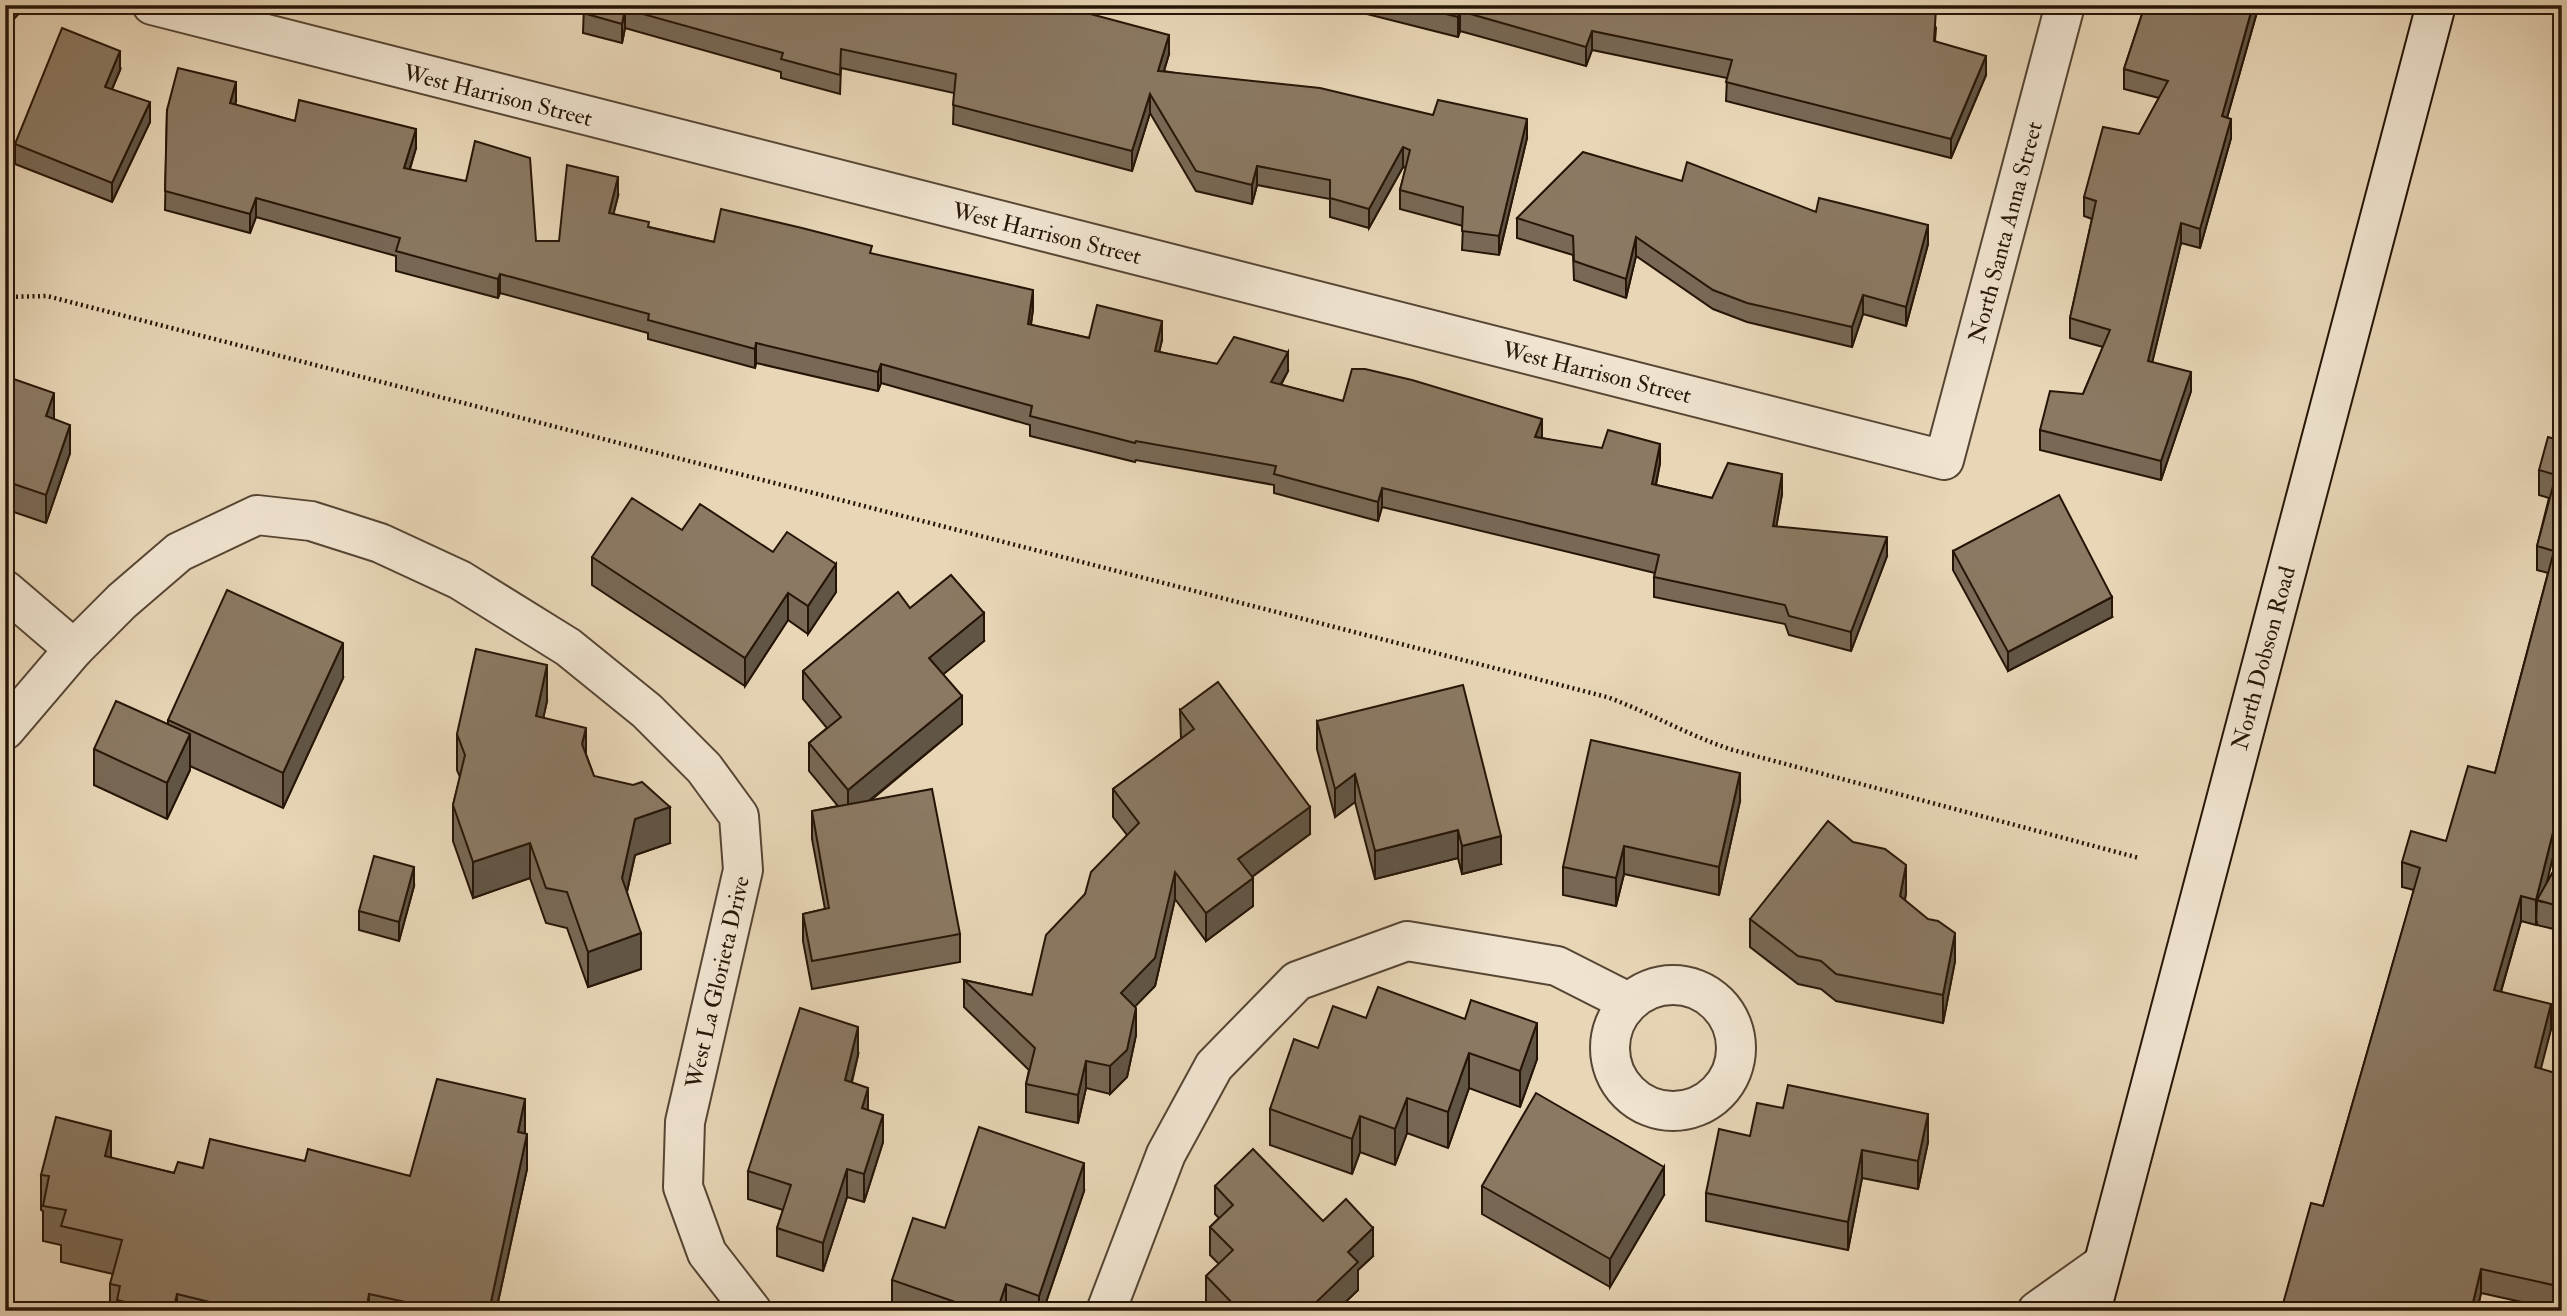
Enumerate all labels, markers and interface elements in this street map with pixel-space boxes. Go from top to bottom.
street label: West Harrison Street [399,58,595,133]
street label: North Santa Anna Street [1962,118,2049,346]
street label: West Harrison Street [948,196,1144,271]
street label: West Harrison Street [1498,335,1694,410]
street label: North Dobson Road [2225,563,2302,753]
street label: West La Glorieta Drive [679,873,756,1092]

